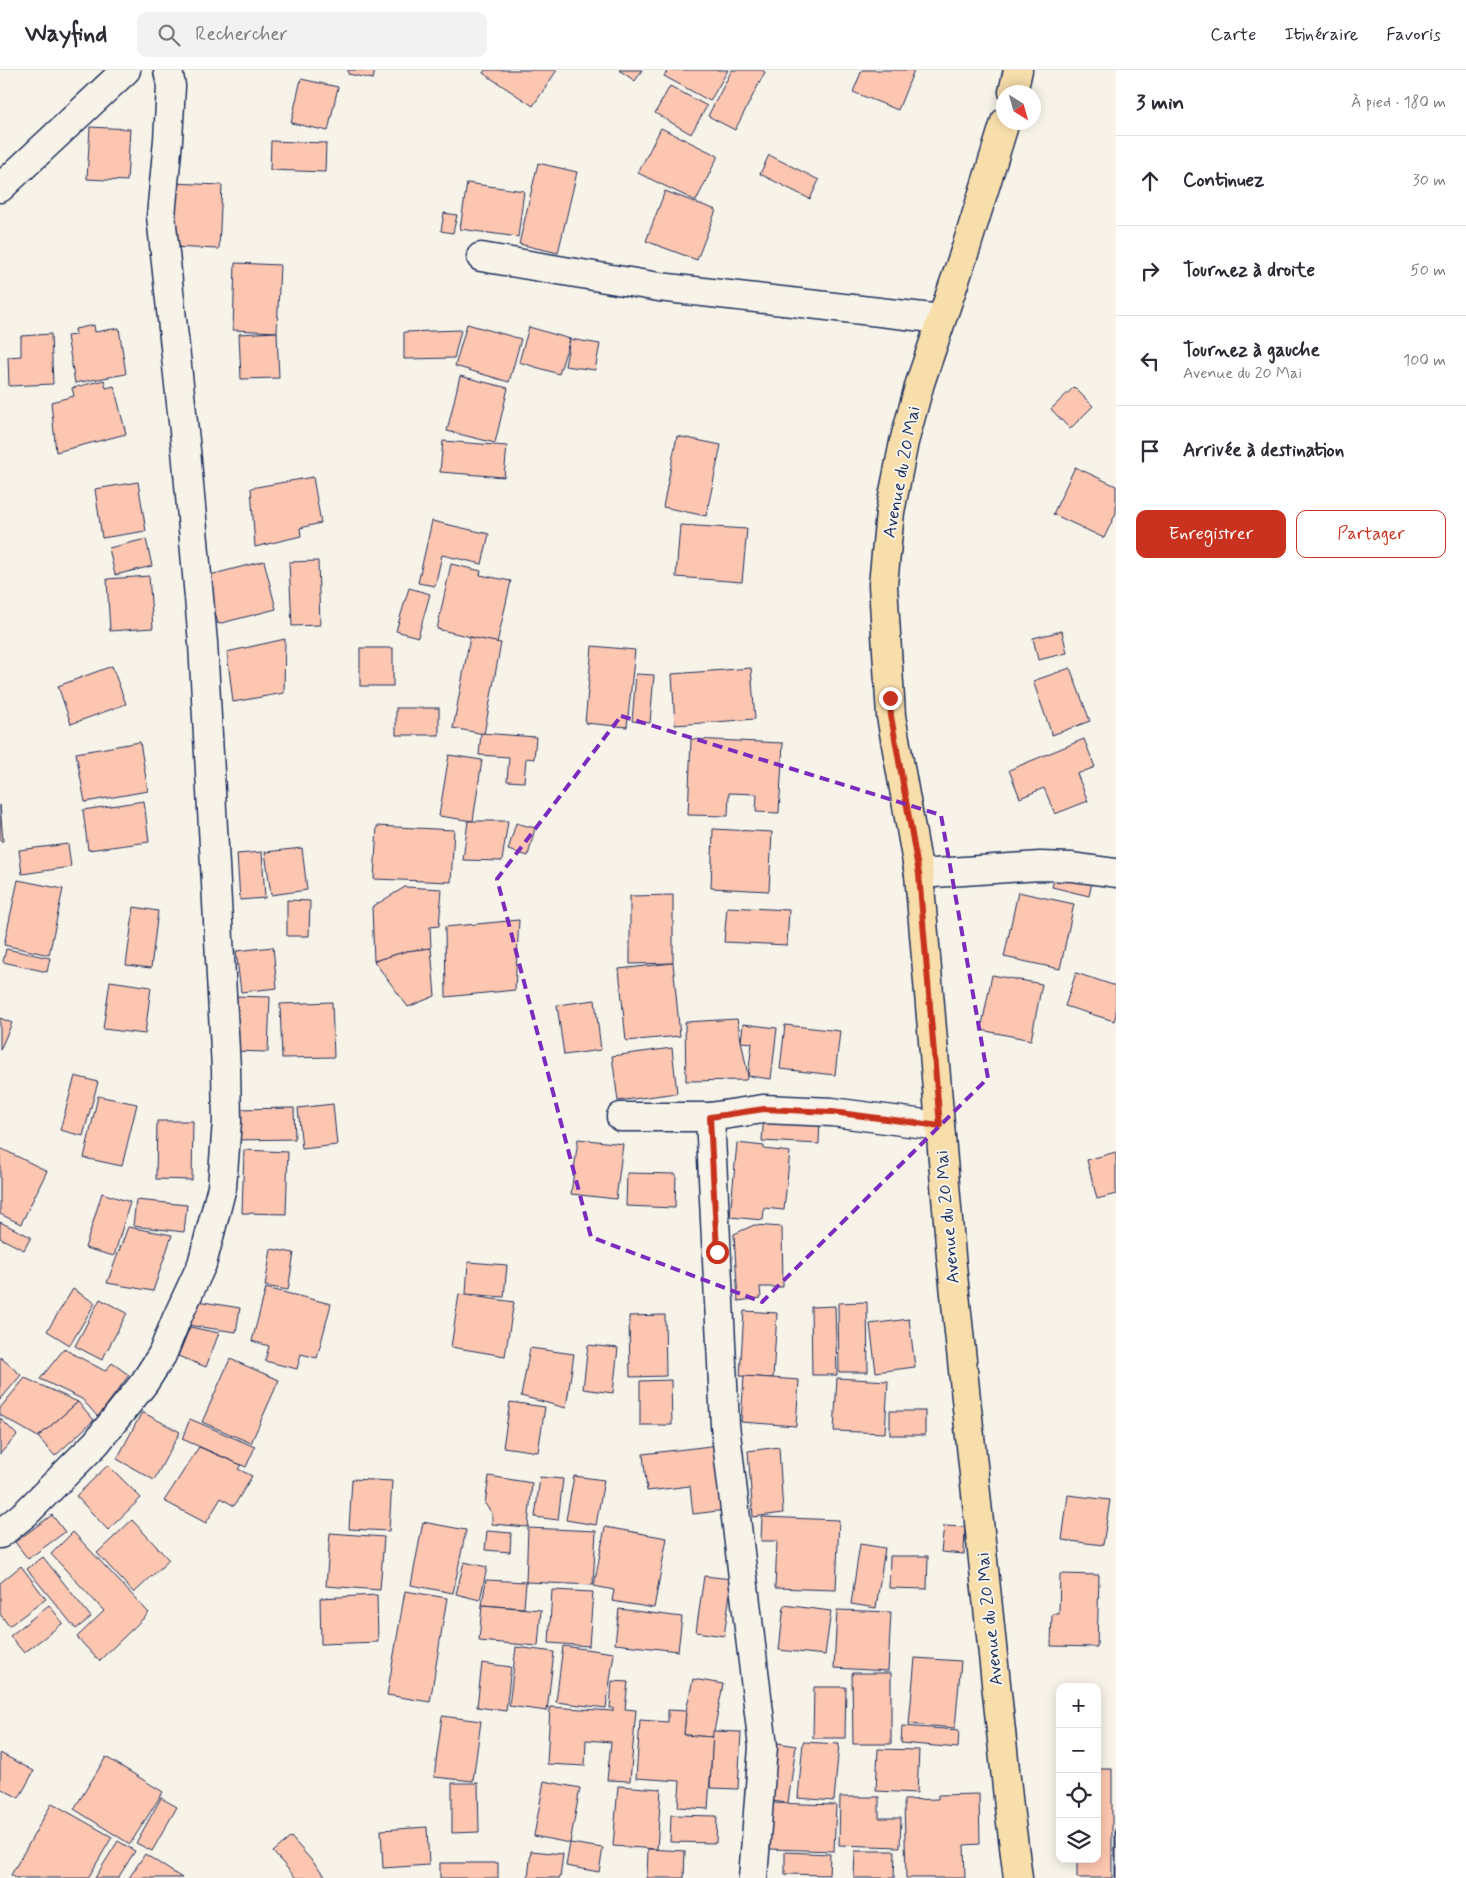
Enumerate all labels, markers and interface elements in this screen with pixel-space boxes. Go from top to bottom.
search box [137,12,487,57]
text: Wayfind [25,19,107,50]
icon: search [155,21,183,49]
text: Rechercher [195,22,288,47]
text: Carte [1210,23,1256,47]
text: Itinéraire [1284,23,1358,47]
text: Favoris [1386,23,1441,47]
north arrow [996,85,1041,130]
text: 3 min [1136,89,1184,117]
text: À pied · 180 m [1351,92,1446,113]
icon: ahead [1136,167,1164,195]
text: Continuez [1183,168,1264,193]
text: 30 m [1413,170,1446,191]
icon: right [1136,257,1164,285]
text: Tournez à droite [1183,258,1315,283]
text: 50 m [1410,260,1446,281]
text: Tournez à gauche [1183,338,1320,363]
icon: left [1136,347,1164,375]
text: 100 m [1403,350,1446,371]
text: Avenue du 20 Mai [1183,363,1302,384]
street label: Avenue du 20 Mai [877,404,927,540]
icon: arrive [1136,437,1164,465]
text: Arrivée à destination [1183,438,1344,463]
button: Enregistrer [1136,510,1286,558]
button: Partager [1296,510,1446,558]
route end [879,687,902,710]
street label: Avenue du 20 Mai [930,1149,966,1285]
route start [706,1241,729,1264]
street label: Avenue du 20 Mai [971,1551,1009,1687]
map controls [1056,1683,1101,1863]
button: + [1056,1683,1101,1728]
button: − [1056,1728,1101,1773]
button: locate [1056,1773,1101,1818]
button: layers [1056,1818,1101,1863]

